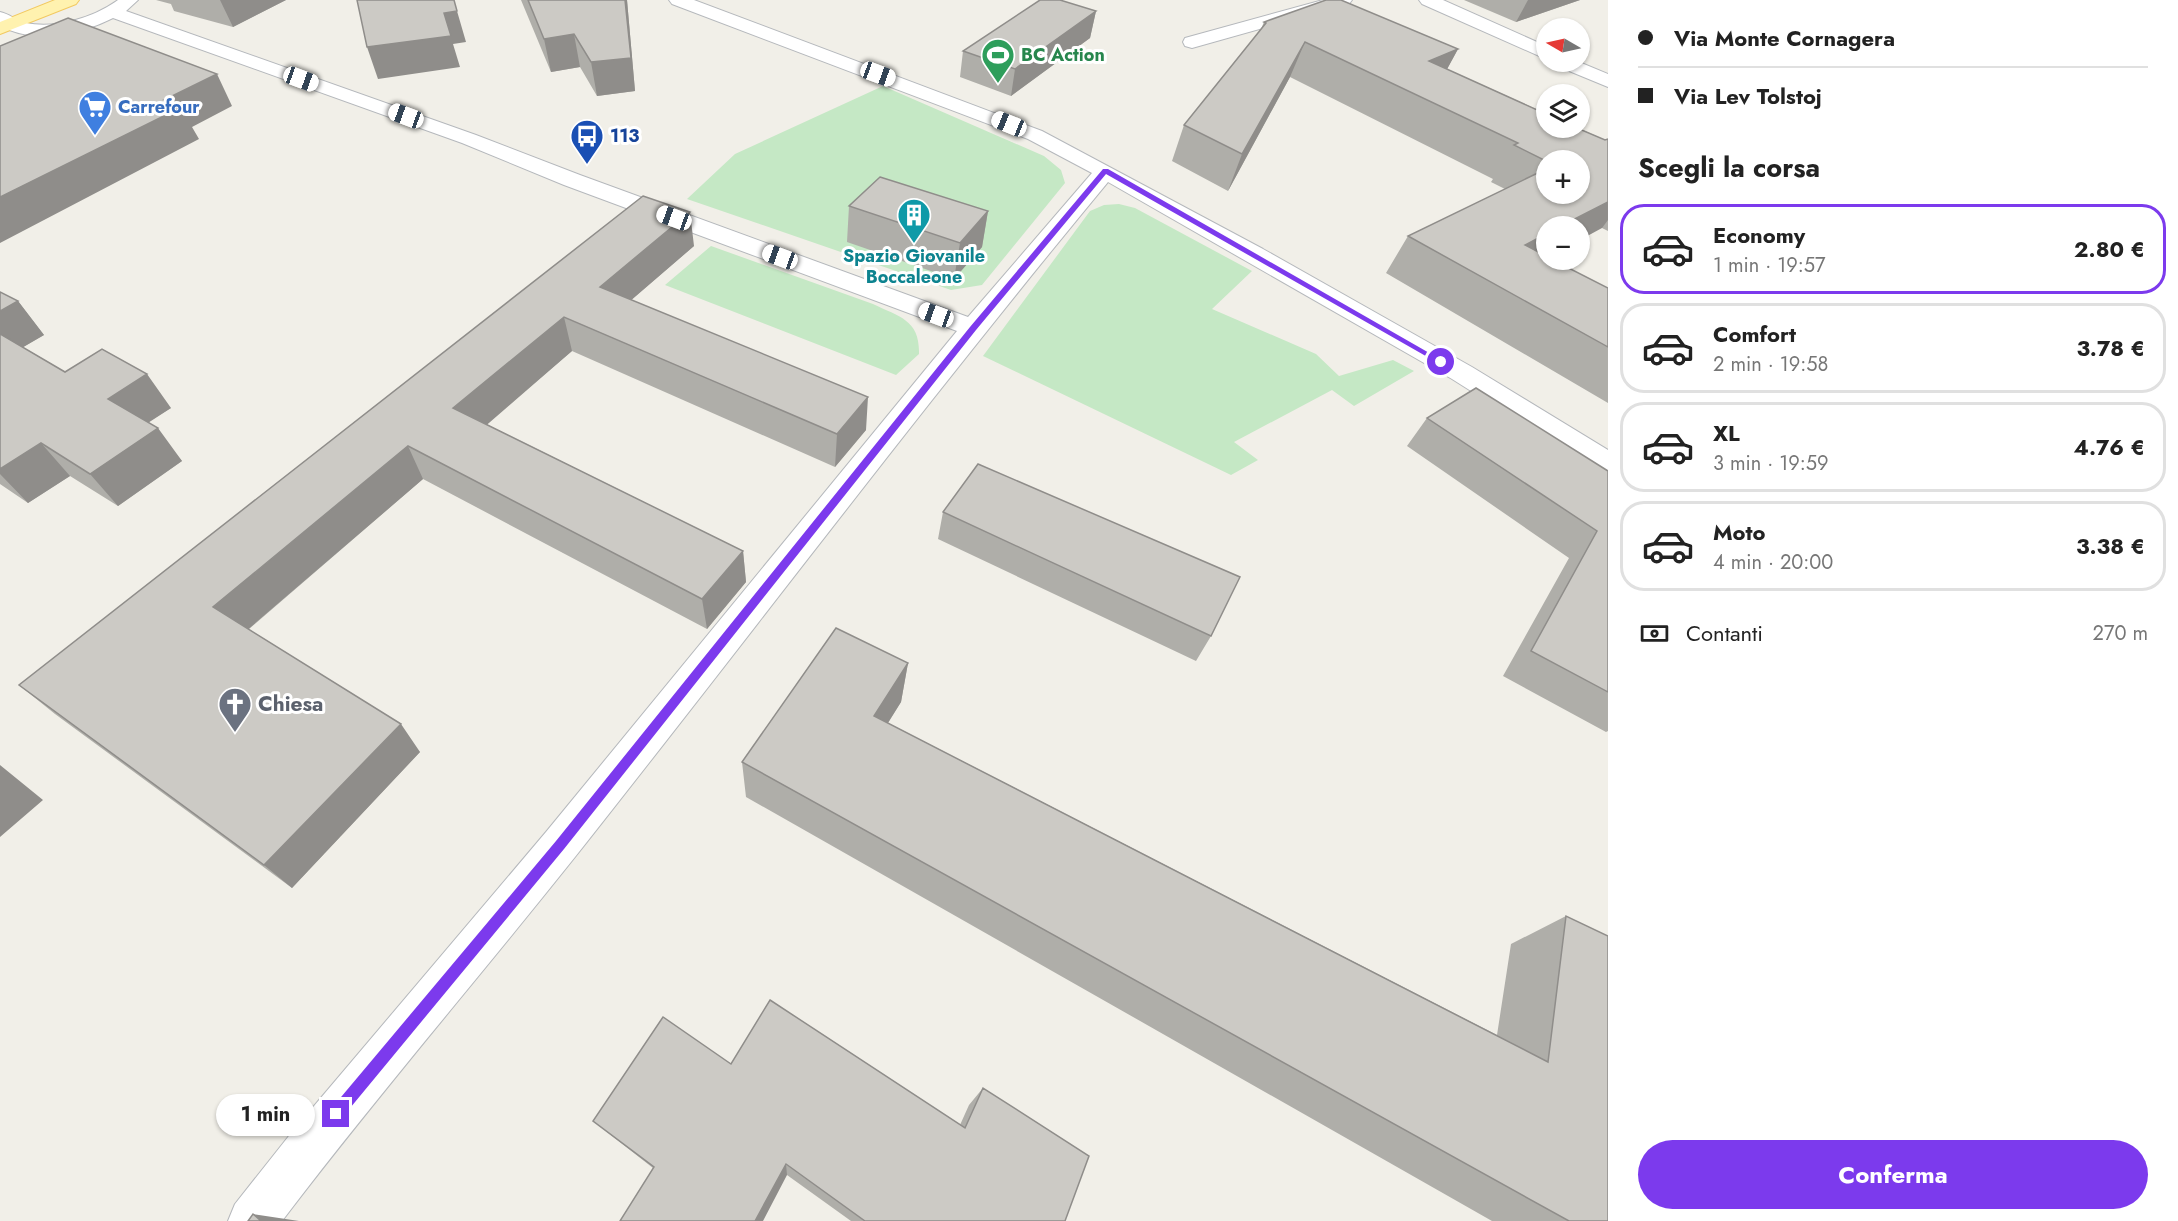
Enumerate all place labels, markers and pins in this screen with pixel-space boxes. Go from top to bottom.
sports icon: BC Action [980,37,1016,84]
place label: BC Action [1021,42,1105,68]
supermarket icon: Carrefour [77,89,113,136]
place label: Carrefour [118,94,200,120]
bus stop icon: 113 [569,118,605,165]
place label: 113 [610,123,640,149]
building icon: Spazio Giovanile Boccaleone [896,197,932,244]
place label: Spazio Giovanile Boccaleone [843,243,985,290]
church icon: Chiesa [217,686,253,733]
place label: Chiesa [258,689,323,719]

